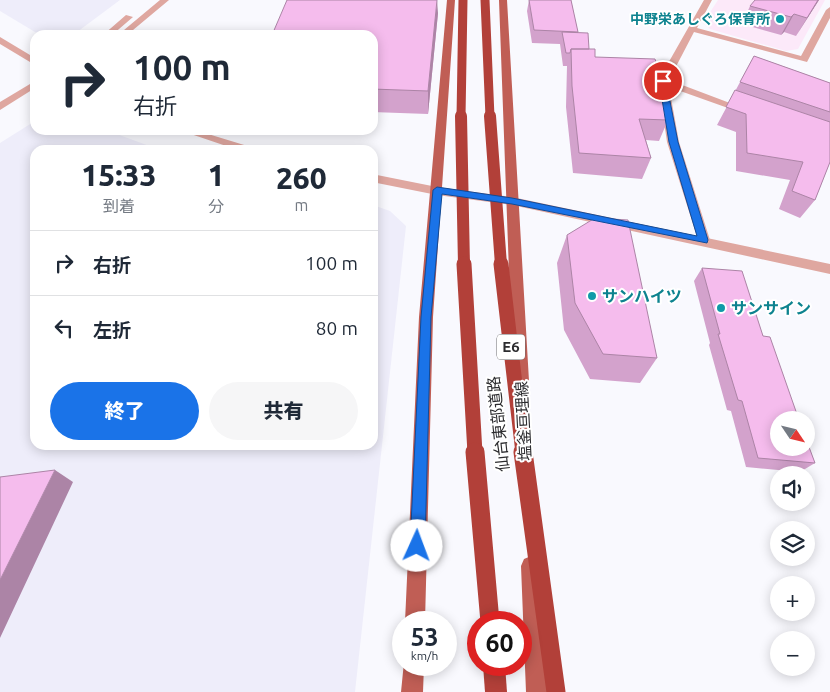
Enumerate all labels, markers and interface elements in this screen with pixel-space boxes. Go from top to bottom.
place label: 中野栄あしぐろ保育所 [630,11,770,27]
marker: 中野栄あしぐろ保育所 [774,13,786,25]
text: 100 m [133,47,231,87]
icon: right [50,50,115,115]
pin [642,60,684,102]
icon: arrive [649,67,677,95]
text: 右折 [133,93,177,118]
text: 15:33 [81,158,156,192]
text: 1 [208,158,225,192]
text: 260 [276,161,327,195]
text: m [294,196,308,214]
text: 到着 [103,197,135,215]
text: 分 [208,197,224,215]
icon: right [50,249,78,277]
text: 100 m [305,252,358,274]
text: 右折 [93,254,131,276]
place label: サンハイツ [602,287,682,305]
marker: サンハイツ [586,290,598,302]
place label: サンサイン [731,299,811,317]
marker: サンサイン [715,302,727,314]
icon: left [50,314,78,342]
text: 80 m [316,317,358,339]
text: 左折 [93,319,131,341]
road number: E6 [497,334,525,360]
street label: 仙台東部道路 [484,375,512,473]
street label: 塩釜亘理線 [512,381,534,461]
button: 終了 [50,382,199,440]
button: 共有 [209,382,358,440]
north arrow [770,411,815,456]
map controls [770,411,815,676]
button: sound [770,466,815,511]
position arrow [390,519,442,571]
button: layers [770,521,815,566]
button: + [770,576,815,621]
speed limit sign: 60 [467,611,532,676]
text: 53 [410,623,439,651]
button: − [770,631,815,676]
text: km/h [411,649,438,662]

